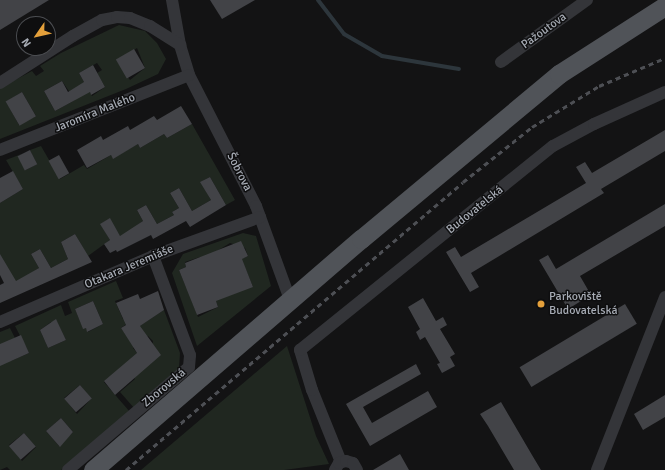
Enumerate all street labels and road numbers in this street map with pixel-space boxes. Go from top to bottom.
street label: Pažoutova [519,10,569,52]
street label: Jaromíra Malého [53,90,137,136]
street label: Šobrova [223,150,255,194]
street label: Budovatelská [444,183,506,237]
street label: Otakara Jeremiáše [82,242,176,292]
street label: Zborovská [139,366,189,410]

